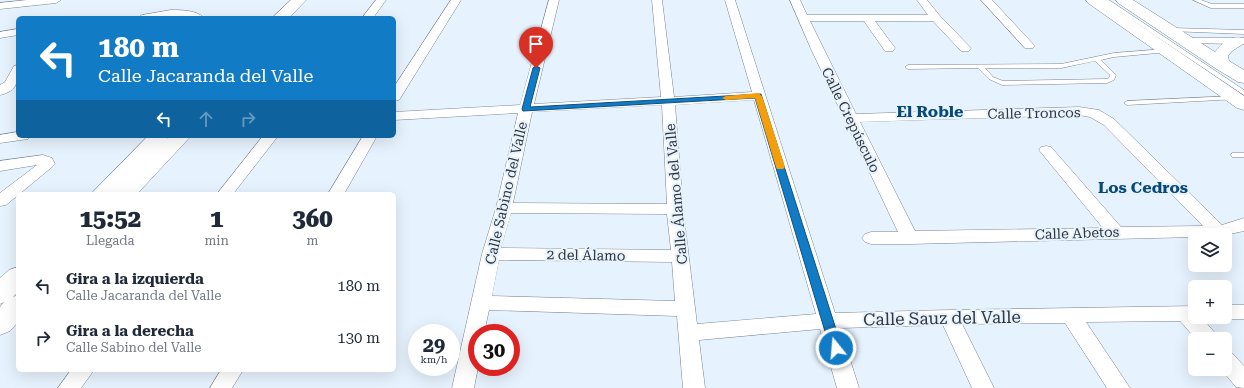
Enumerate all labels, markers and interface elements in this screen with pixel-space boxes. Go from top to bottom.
pin [519,27,553,68]
text: 180 m [98,31,179,64]
icon: left [32,32,84,84]
icon: arrive [525,33,547,55]
text: Calle Jacaranda del Valle [98,65,313,86]
street label: Calle Crepúsculo [819,65,883,175]
district label: El Roble [896,102,964,121]
street label: Calle Troncos [987,104,1081,122]
icon: left [153,108,175,130]
icon: ahead [195,108,217,130]
icon: right [237,108,259,130]
street label: Calle Sabino del Valle [482,120,530,266]
street label: Calle Álamo del Valle [662,123,690,265]
district label: Los Cedros [1098,178,1188,197]
text: 15:52 [79,205,141,233]
text: 1 [210,205,223,233]
text: 360 [292,205,333,233]
street label: Calle Abetos [1034,224,1120,242]
map controls [1188,228,1232,376]
button: layers [1188,228,1232,272]
text: Llegada [86,233,135,248]
text: min [204,233,229,248]
text: m [306,233,318,248]
street label: 2 del Álamo [546,246,626,264]
text: Gira a la izquierda [66,270,204,288]
icon: left [32,275,54,297]
text: 180 m [337,277,380,295]
button: + [1188,280,1232,324]
text: Calle Jacaranda del Valle [66,288,222,303]
street label: Calle Sauz del Valle [863,307,1021,329]
text: Gira a la derecha [66,322,194,340]
speed limit sign: 30 [468,324,520,376]
icon: right [32,327,54,349]
position arrow [815,327,857,369]
text: 130 m [337,329,380,347]
button: − [1188,332,1232,376]
text: 29 [423,333,445,357]
text: Calle Sabino del Valle [66,340,201,355]
text: km/h [421,354,447,365]

